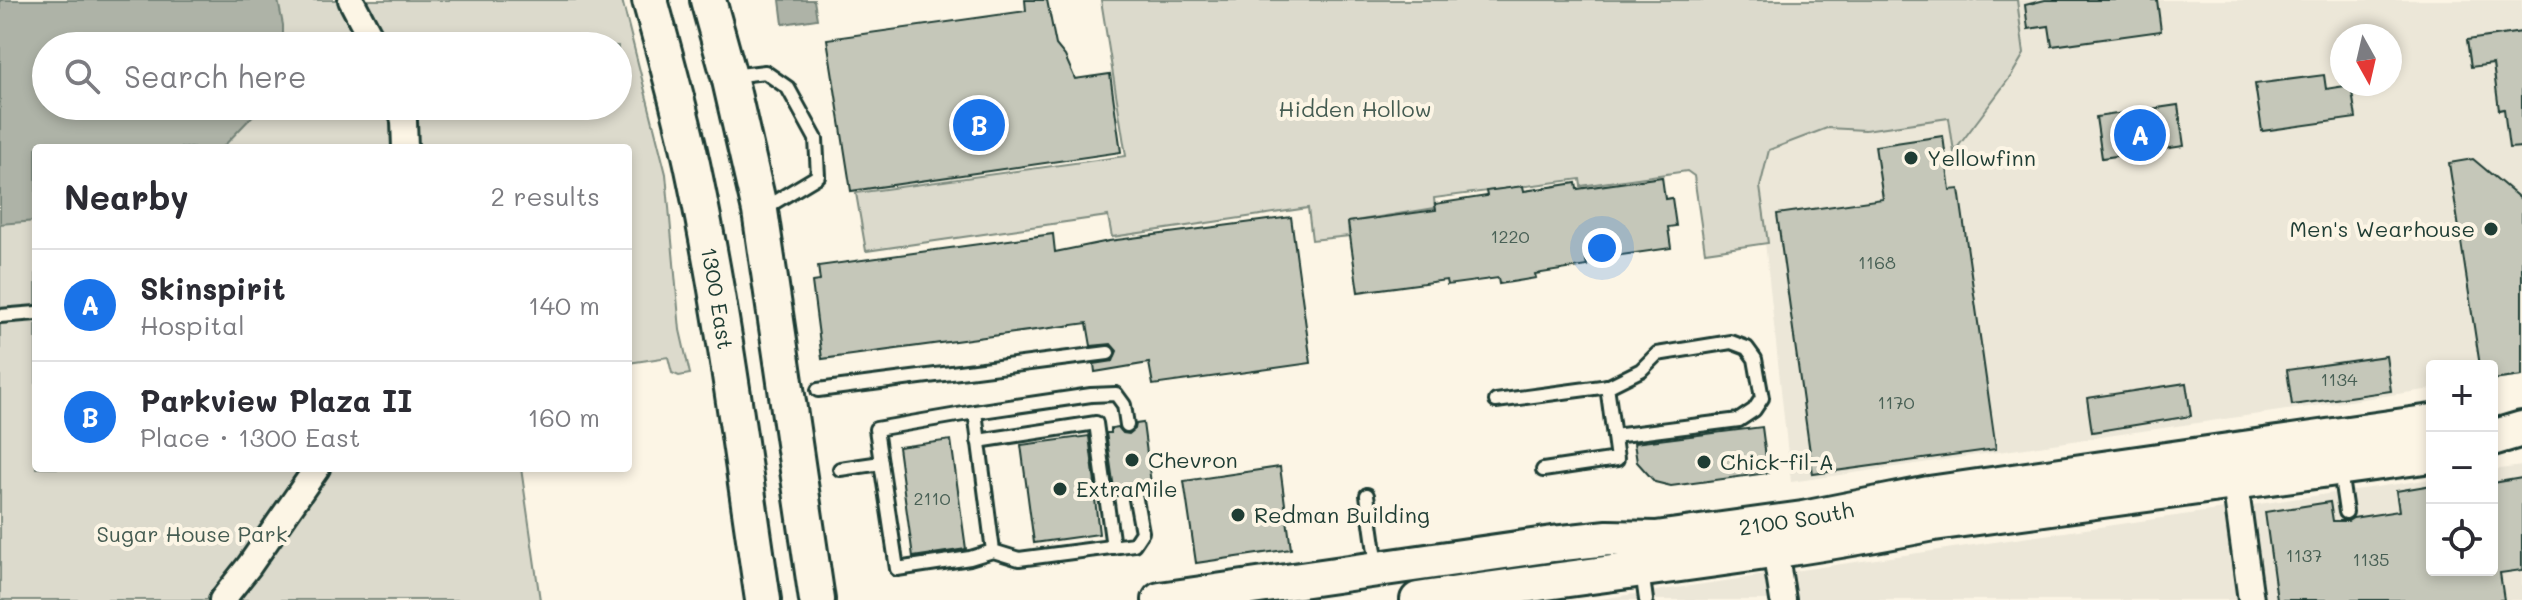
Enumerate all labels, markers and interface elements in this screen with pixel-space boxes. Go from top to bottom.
north arrow [2330,24,2402,96]
search box [32,32,632,120]
icon: search [60,54,104,98]
text: Search here [124,56,307,96]
park label: Hidden Hollow [1278,94,1432,123]
pin: B [953,95,1005,155]
pin: A [2114,105,2166,165]
place label: Yellowfinn [1927,143,2036,172]
marker: Yellowfinn [1902,149,1920,167]
text: Nearby [64,174,189,219]
text: 2 results [491,179,600,213]
place label: Men's Wearhouse [2290,214,2475,243]
marker: Men's Wearhouse [2482,220,2500,238]
house number: 1220 [1490,224,1530,248]
your location [1582,228,1622,268]
street label: 1300 East [695,245,741,352]
house number: 1168 [1858,250,1896,274]
text: Skinspirit [140,268,286,308]
text: A [81,288,99,322]
text: 140 m [528,288,600,322]
text: Hospital [140,308,245,342]
map controls [2426,360,2498,576]
button: + [2426,360,2498,432]
house number: 1134 [2320,367,2358,391]
text: Parkview Plaza II [140,380,413,420]
house number: 1170 [1877,390,1915,414]
text: B [81,400,99,434]
text: 160 m [528,400,600,434]
text: Place · 1300 East [140,420,360,454]
button: − [2426,432,2498,504]
place label: Chevron [1148,445,1238,474]
place label: Chick-fil-A [1720,447,1834,476]
marker: Chevron [1123,451,1141,469]
marker: Chick-fil-A [1695,453,1713,471]
place label: ExtraMile [1076,474,1178,503]
marker: ExtraMile [1051,480,1069,498]
house number: 2110 [913,486,951,510]
street label: 2100 South [1737,494,1856,542]
place label: Redman Building [1254,500,1430,529]
button: locate [2426,504,2498,576]
marker: Redman Building [1229,506,1247,524]
park label: Sugar House Park [97,519,287,548]
house number: 1137 [2286,543,2322,567]
house number: 1135 [2352,547,2390,571]

